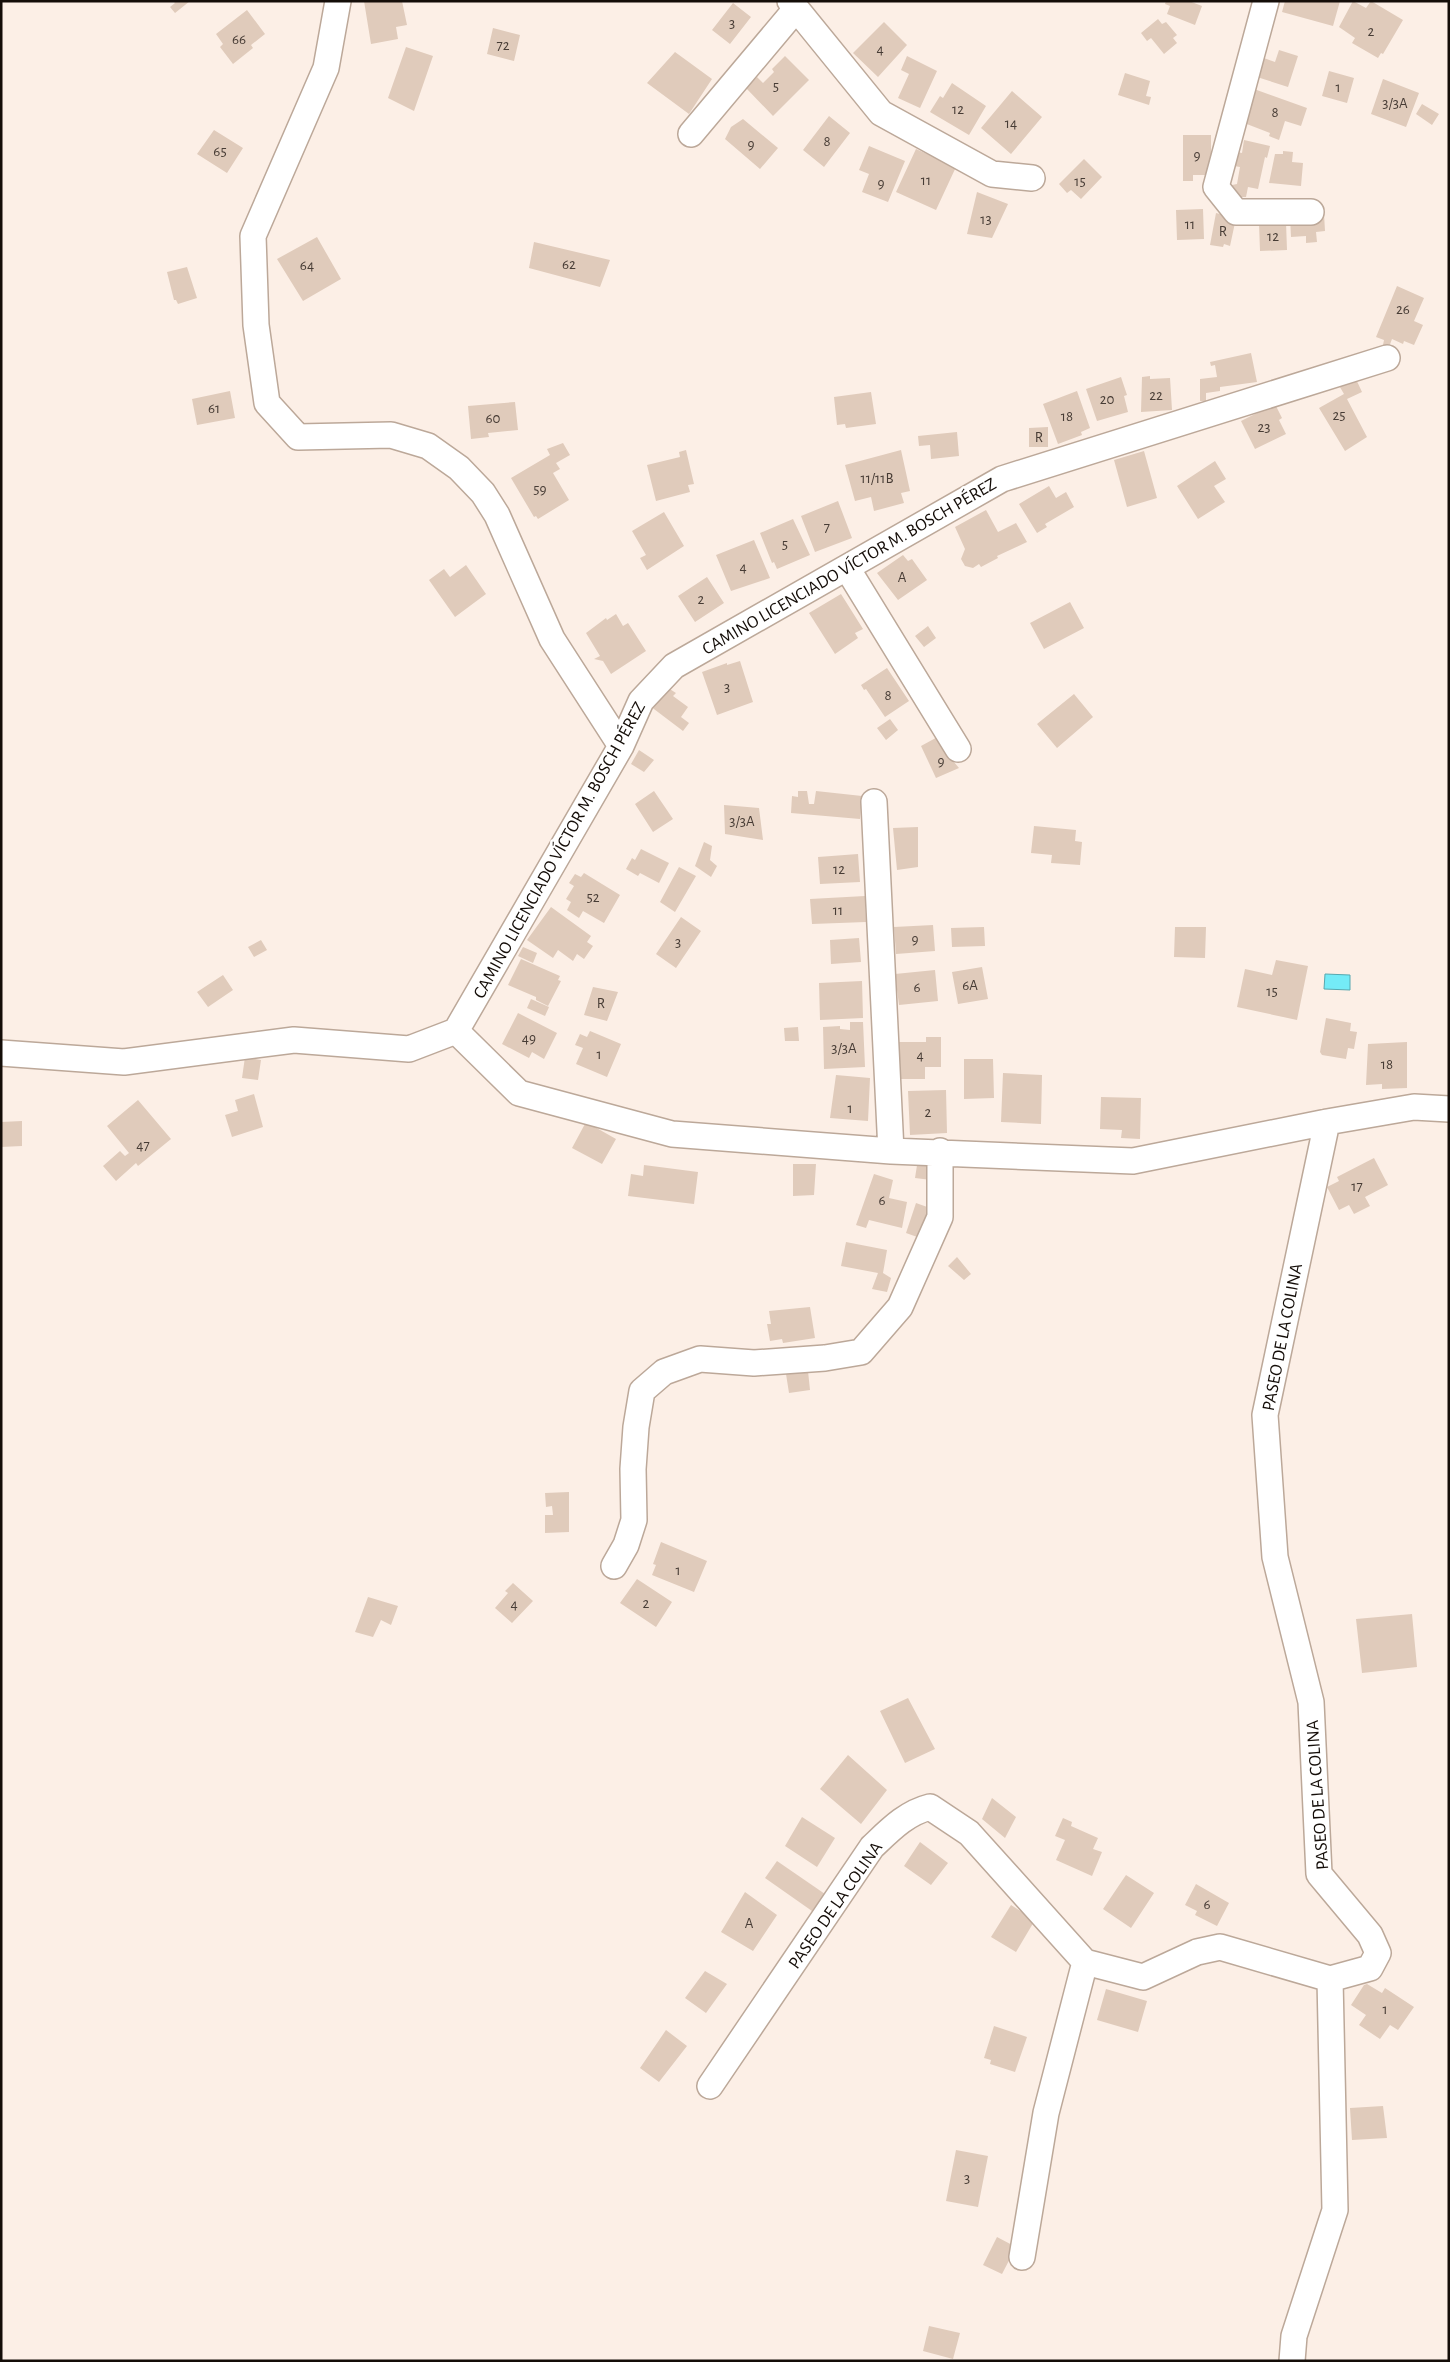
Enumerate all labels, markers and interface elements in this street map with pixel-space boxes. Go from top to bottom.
house number: 3 [729,16,735,31]
house number: 2 [1368,24,1375,39]
house number: 66 [232,32,246,47]
house number: 72 [496,38,510,53]
house number: 4 [876,42,884,57]
house number: 5 [773,79,779,94]
house number: 1 [1335,80,1341,95]
house number: 3/3A [1382,96,1408,111]
house number: 12 [952,102,964,117]
house number: 8 [1271,105,1279,120]
house number: 14 [1005,116,1017,131]
house number: 8 [823,134,831,149]
house number: 9 [747,137,755,152]
house number: 65 [213,144,227,159]
house number: 9 [1193,148,1201,163]
house number: 11 [921,173,931,188]
house number: 15 [1074,174,1086,189]
house number: 9 [877,176,885,191]
house number: 13 [980,212,992,227]
house number: 11 [1185,217,1195,232]
house number: R [1219,224,1227,239]
house number: 12 [1267,229,1279,244]
house number: 62 [562,257,576,272]
house number: 64 [300,258,314,273]
house number: 26 [1396,302,1410,317]
house number: 22 [1149,388,1163,403]
house number: 20 [1100,392,1114,407]
house number: 61 [208,401,220,416]
house number: 25 [1332,408,1346,423]
house number: 18 [1061,409,1073,424]
house number: 60 [486,411,501,426]
house number: 23 [1257,420,1271,435]
house number: R [1035,430,1043,445]
house number: 11/11B [860,471,894,486]
street label: CAMINO LICENCIADO VÍCTOR M. BOSCH PÉREZ [698,473,1000,659]
house number: 59 [533,482,547,497]
house number: 7 [824,520,830,535]
house number: 5 [782,537,788,552]
house number: 4 [739,560,747,575]
house number: A [898,568,906,586]
house number: 2 [698,592,705,607]
house number: 3 [724,680,730,695]
house number: 8 [884,688,892,703]
street label: CAMINO LICENCIADO VÍCTOR M. BOSCH PÉREZ [468,698,650,1002]
house number: 9 [937,754,945,769]
house number: 3/3A [729,814,755,829]
house number: 12 [833,862,845,877]
house number: 52 [586,890,600,905]
house number: 11 [833,903,843,918]
house number: 9 [911,932,919,947]
house number: 3 [675,935,681,950]
house number: 6A [962,978,978,993]
house number: 6 [913,980,921,995]
house number: 15 [1266,984,1278,999]
house number: R [597,994,605,1012]
house number: 49 [522,1031,536,1046]
house number: 3/3A [831,1041,857,1056]
house number: 1 [596,1047,602,1062]
house number: 4 [916,1048,924,1063]
house number: 18 [1381,1057,1393,1072]
house number: 1 [847,1101,853,1116]
house number: 2 [925,1105,932,1120]
house number: 47 [136,1138,150,1153]
house number: 17 [1351,1179,1363,1194]
house number: 6 [878,1193,886,1208]
street label: PASEO DE LA COLINA [1260,1261,1306,1413]
house number: 1 [675,1563,681,1578]
house number: 2 [643,1596,650,1611]
house number: 4 [510,1597,518,1612]
street label: PASEO DE LA COLINA [1304,1719,1332,1870]
street label: PASEO DE LA COLINA [785,1838,887,1972]
house number: 6 [1203,1897,1211,1912]
house number: A [745,1916,754,1931]
house number: 1 [1382,2002,1388,2017]
house number: 3 [964,2171,970,2186]

